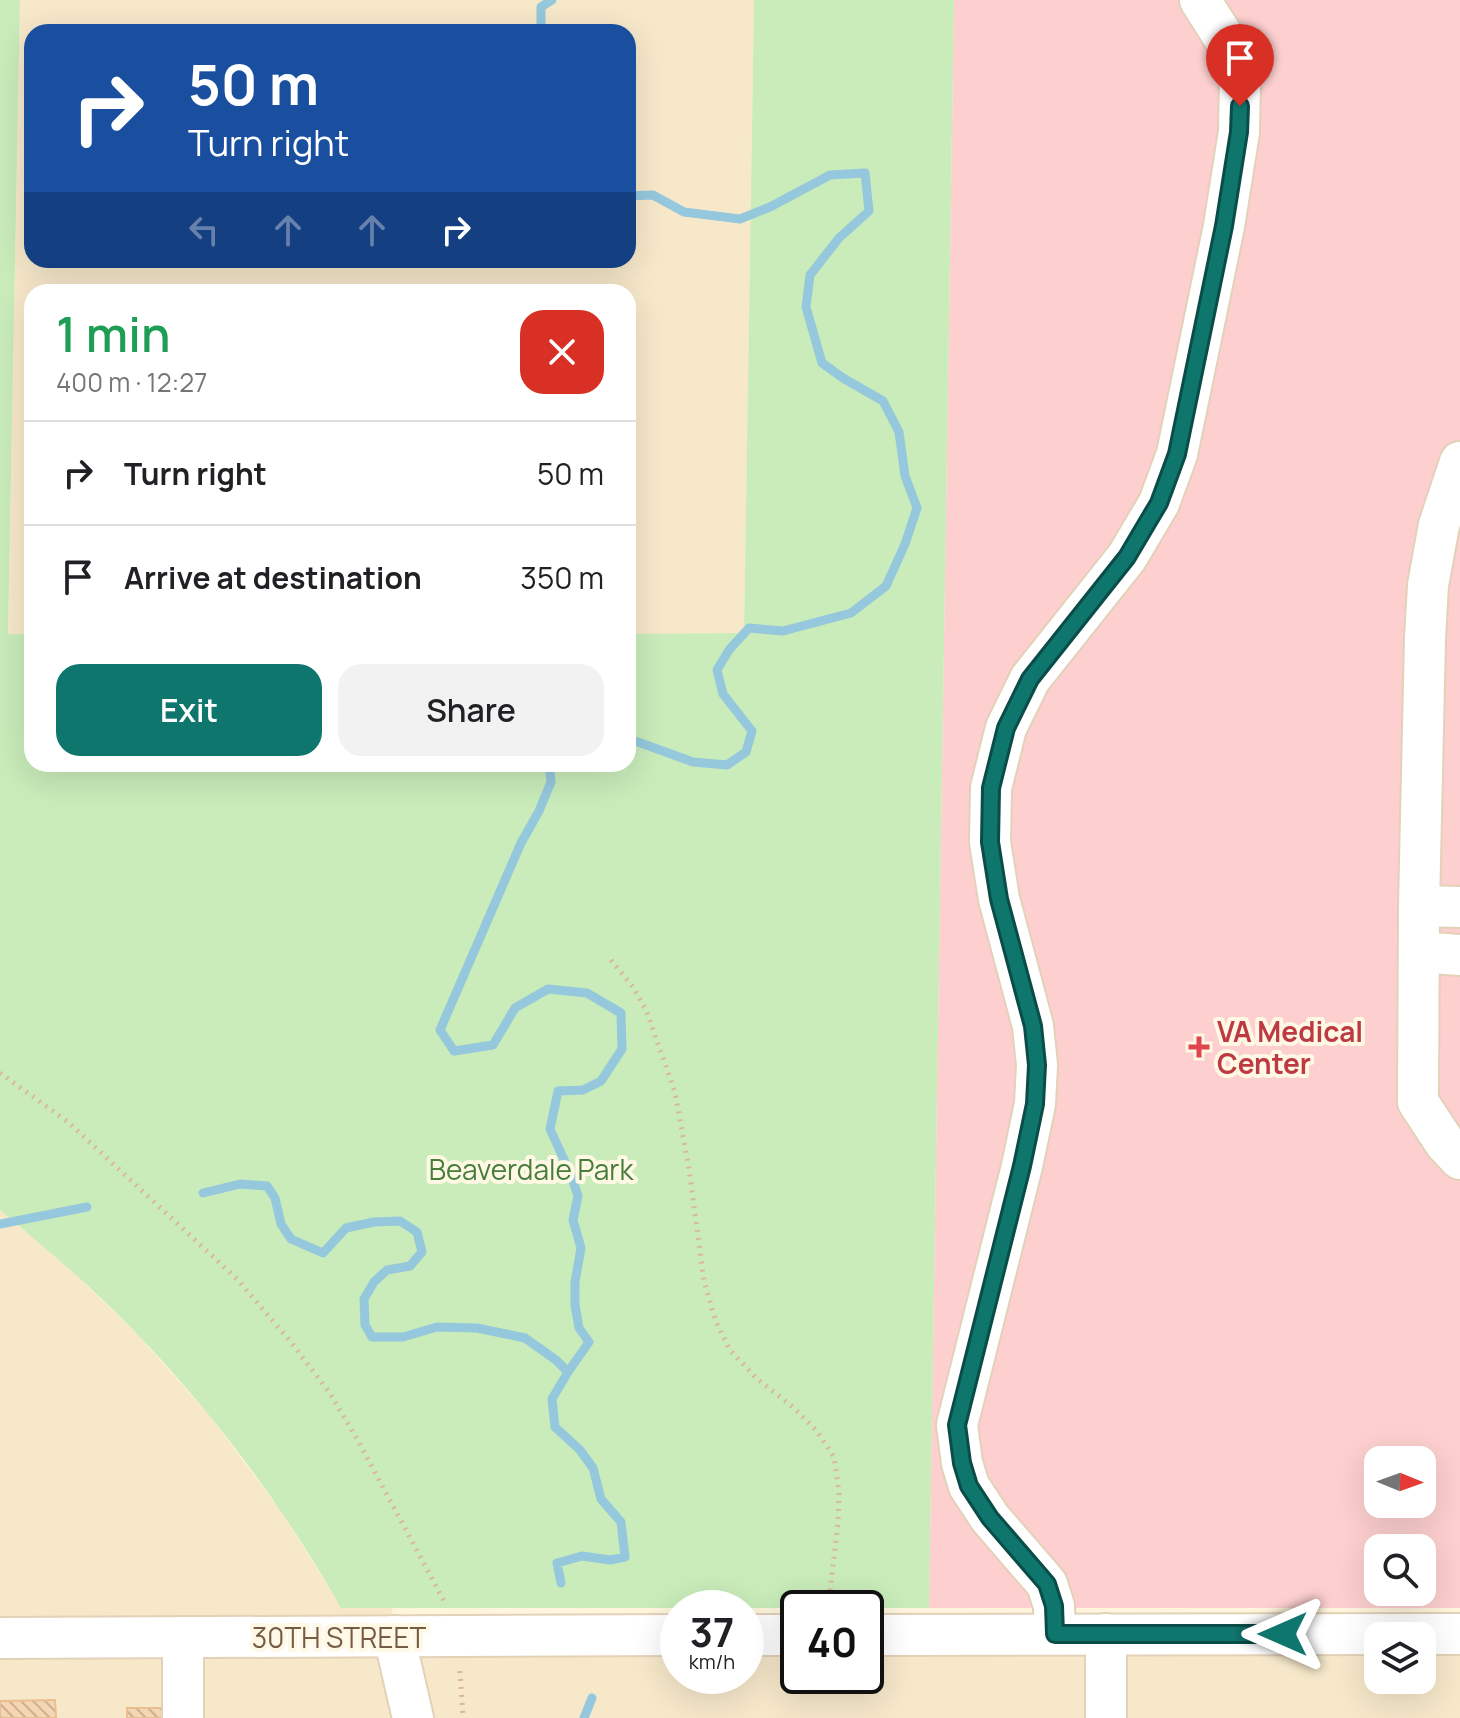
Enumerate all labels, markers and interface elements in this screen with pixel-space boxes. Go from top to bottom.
pin [1206,24,1274,106]
icon: arrive [1218,36,1262,80]
text: 50 m [188,45,319,122]
icon: right [56,56,160,160]
text: Turn right [188,118,349,167]
icon: left [182,208,226,252]
icon: ahead [266,208,310,252]
icon: ahead [350,208,394,252]
icon: right [434,208,478,252]
text: 1 min [56,301,170,366]
button: close [520,310,604,394]
text: 400 m · 12:27 [56,364,207,400]
icon: right [56,451,100,495]
text: Turn right [124,453,267,494]
text: 50 m [537,453,604,494]
icon: arrive [56,555,100,599]
text: Arrive at destination [124,557,422,598]
text: 350 m [520,557,604,598]
button: Exit [56,664,322,756]
button: Share [338,664,604,756]
place label: VA Medical Center [1217,1012,1363,1082]
marker: VA Medical Center [1188,1036,1210,1058]
park label: Beaverdale Park [429,1150,634,1188]
north arrow [1364,1446,1436,1518]
map controls [1364,1446,1436,1694]
button: search [1364,1534,1436,1606]
speed limit sign: 40 [780,1590,884,1694]
position arrow [1241,1592,1325,1676]
text: 37 [690,1604,734,1659]
street label: 30TH STREET [252,1618,426,1656]
button: layers [1364,1622,1436,1694]
text: km/h [689,1648,735,1675]

